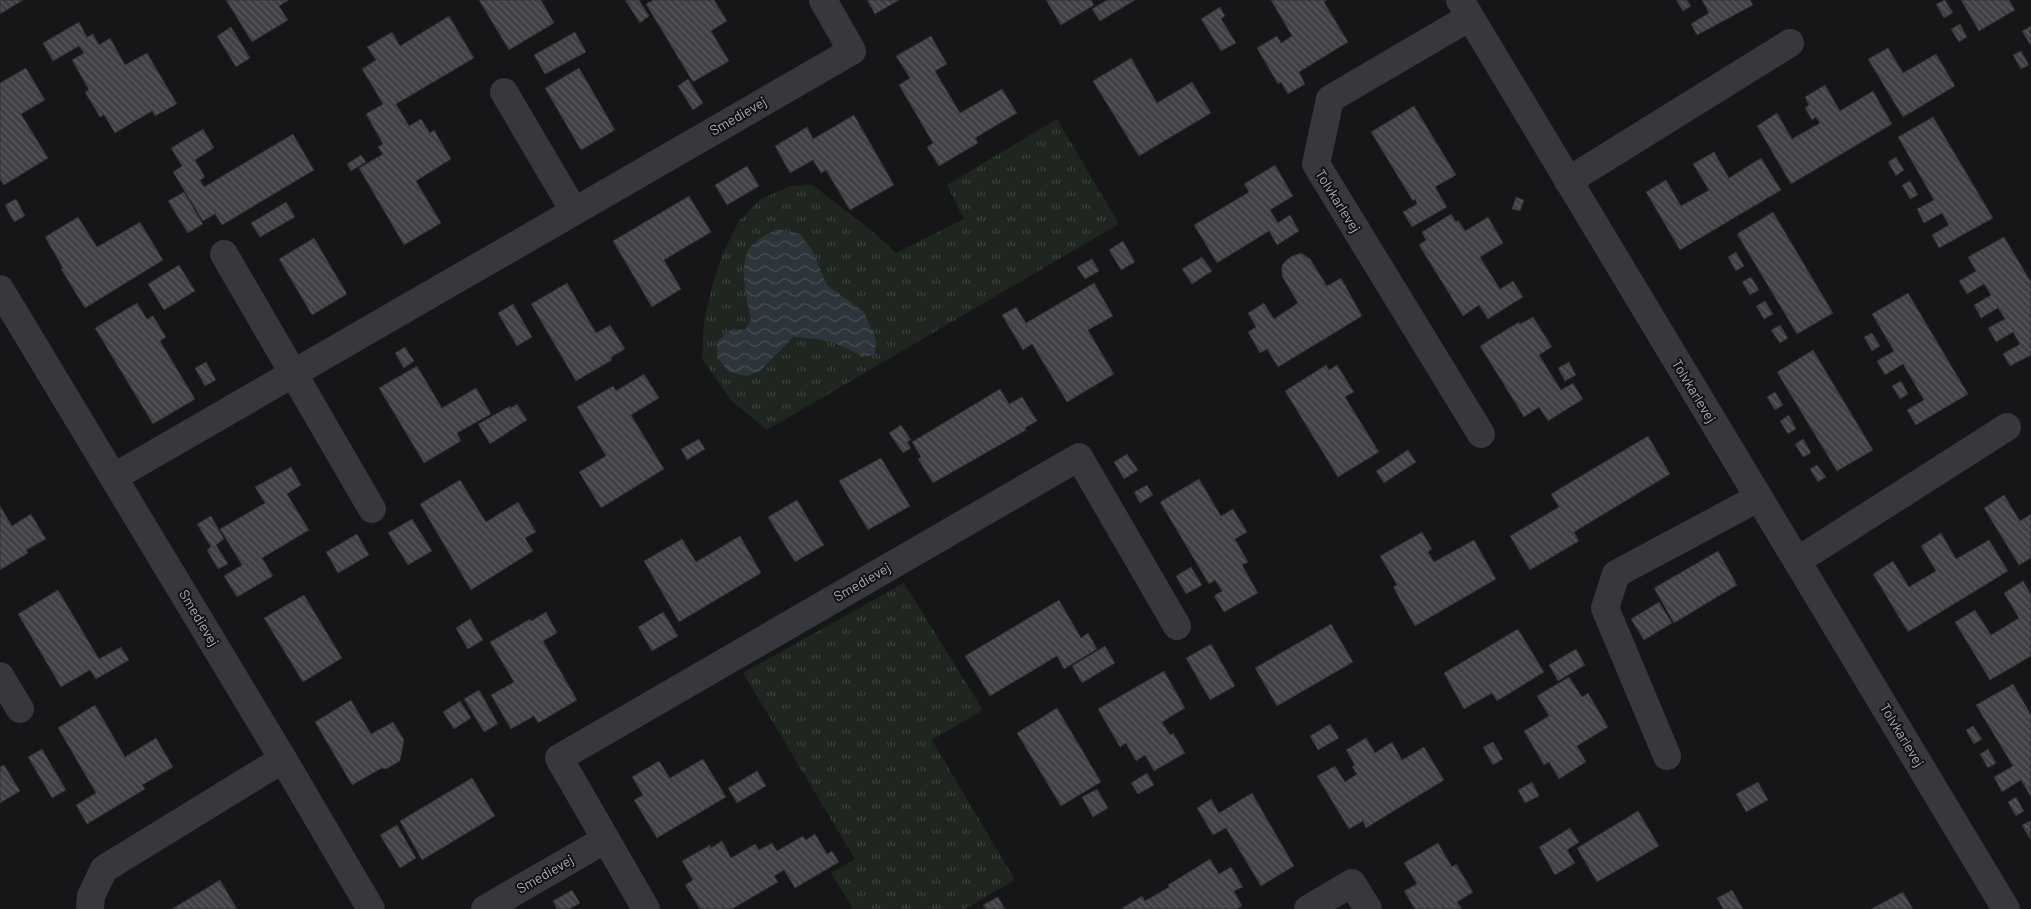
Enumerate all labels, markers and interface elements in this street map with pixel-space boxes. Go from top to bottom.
street label: Smedievej [706,92,769,139]
street label: Tolvkarlevej [1312,166,1365,236]
street label: Tolvkarlevej [1669,356,1720,426]
street label: Smedievej [830,558,893,605]
street label: Smedievej [176,586,223,649]
street label: Tolvkarlevej [1877,700,1928,770]
street label: Smedievej [513,850,576,897]

